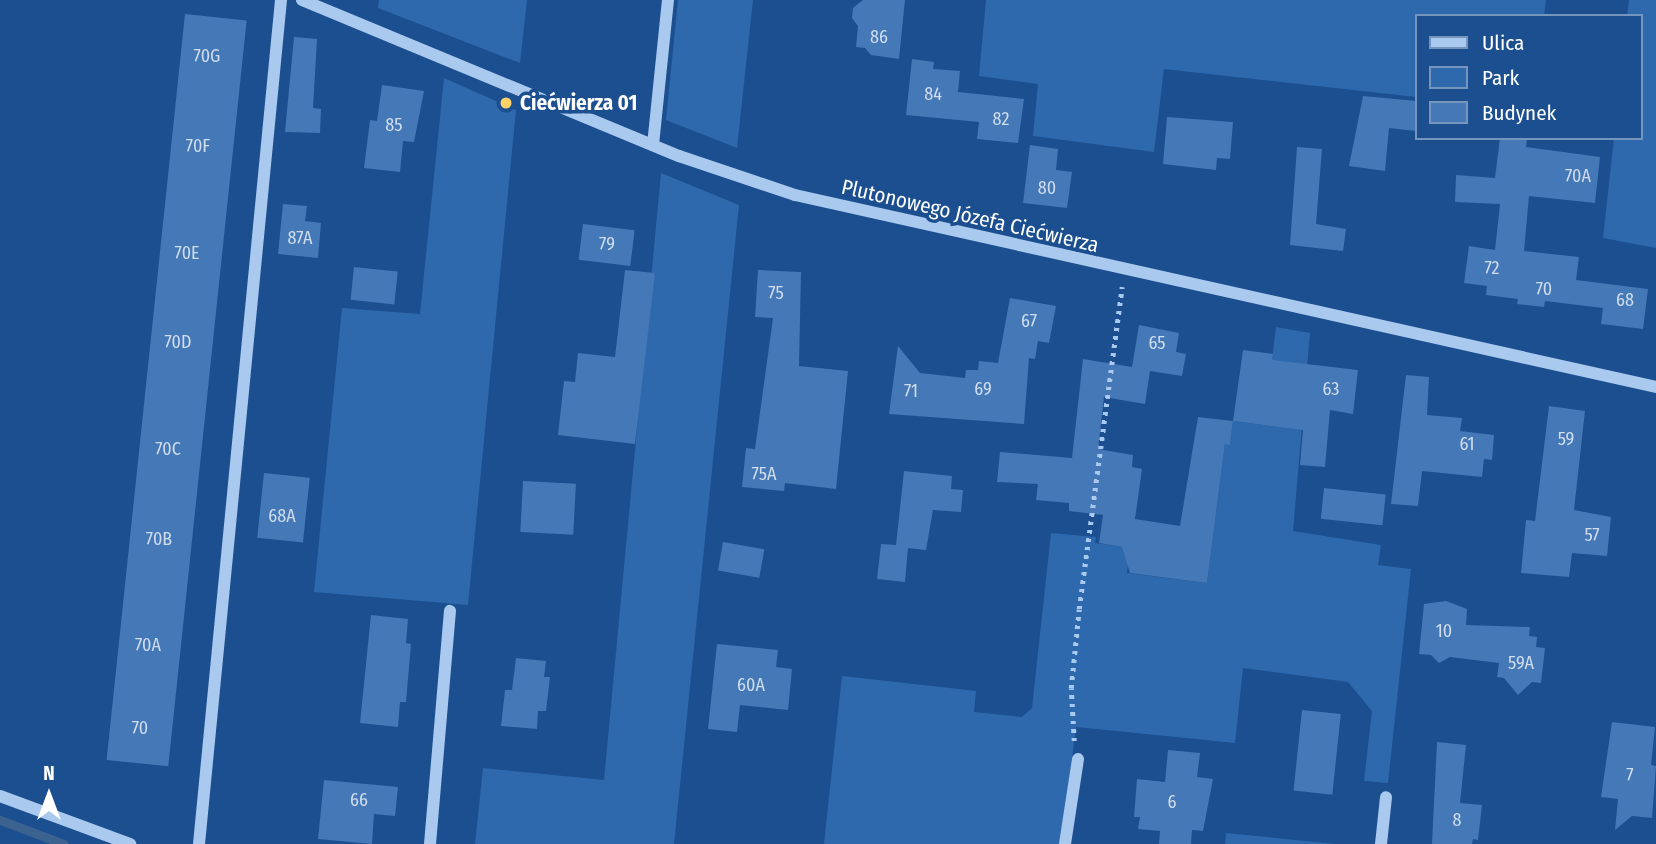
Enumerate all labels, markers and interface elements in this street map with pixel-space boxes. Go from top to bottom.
legend [1414,14,1642,140]
house number: 86 [870,26,888,48]
text: Ulica [1482,30,1524,56]
house number: 70G [194,45,220,67]
text: Park [1482,65,1519,91]
house number: 84 [924,83,942,105]
place label: Ciećwierza 01 [520,90,637,116]
marker: Ciećwierza 01 [498,95,514,111]
text: Budynek [1482,100,1556,126]
house number: 82 [993,108,1009,130]
house number: 85 [385,114,403,136]
house number: 70F [186,135,210,157]
house number: 70A [1565,165,1591,187]
street label: Plutonowego Józefa Ciećwierza [839,174,1101,258]
house number: 80 [1038,177,1056,199]
house number: 87A [288,227,312,249]
house number: 79 [599,233,615,255]
house number: 70E [175,242,199,264]
house number: 72 [1484,257,1500,279]
house number: 70 [1536,278,1552,300]
house number: 75 [768,282,784,304]
house number: 68 [1616,289,1634,311]
house number: 67 [1021,310,1037,332]
house number: 70D [165,331,191,353]
house number: 65 [1148,332,1166,354]
house number: 69 [974,378,992,400]
house number: 63 [1323,378,1339,400]
house number: 71 [904,380,918,402]
house number: 59 [1558,428,1574,450]
house number: 61 [1459,433,1475,455]
house number: 70C [155,438,181,460]
house number: 75A [752,463,776,485]
house number: 68A [268,505,296,527]
house number: 57 [1584,524,1600,546]
house number: 70B [146,528,172,550]
house number: 10 [1436,620,1452,642]
house number: 70A [135,634,161,656]
house number: 59A [1508,652,1534,674]
house number: 60A [737,674,765,696]
house number: 70 [132,717,148,739]
north arrow [14,760,84,830]
text: N [43,762,55,785]
house number: 7 [1626,764,1634,786]
house number: 66 [350,789,368,811]
house number: 6 [1168,791,1176,813]
house number: 8 [1453,809,1461,831]

